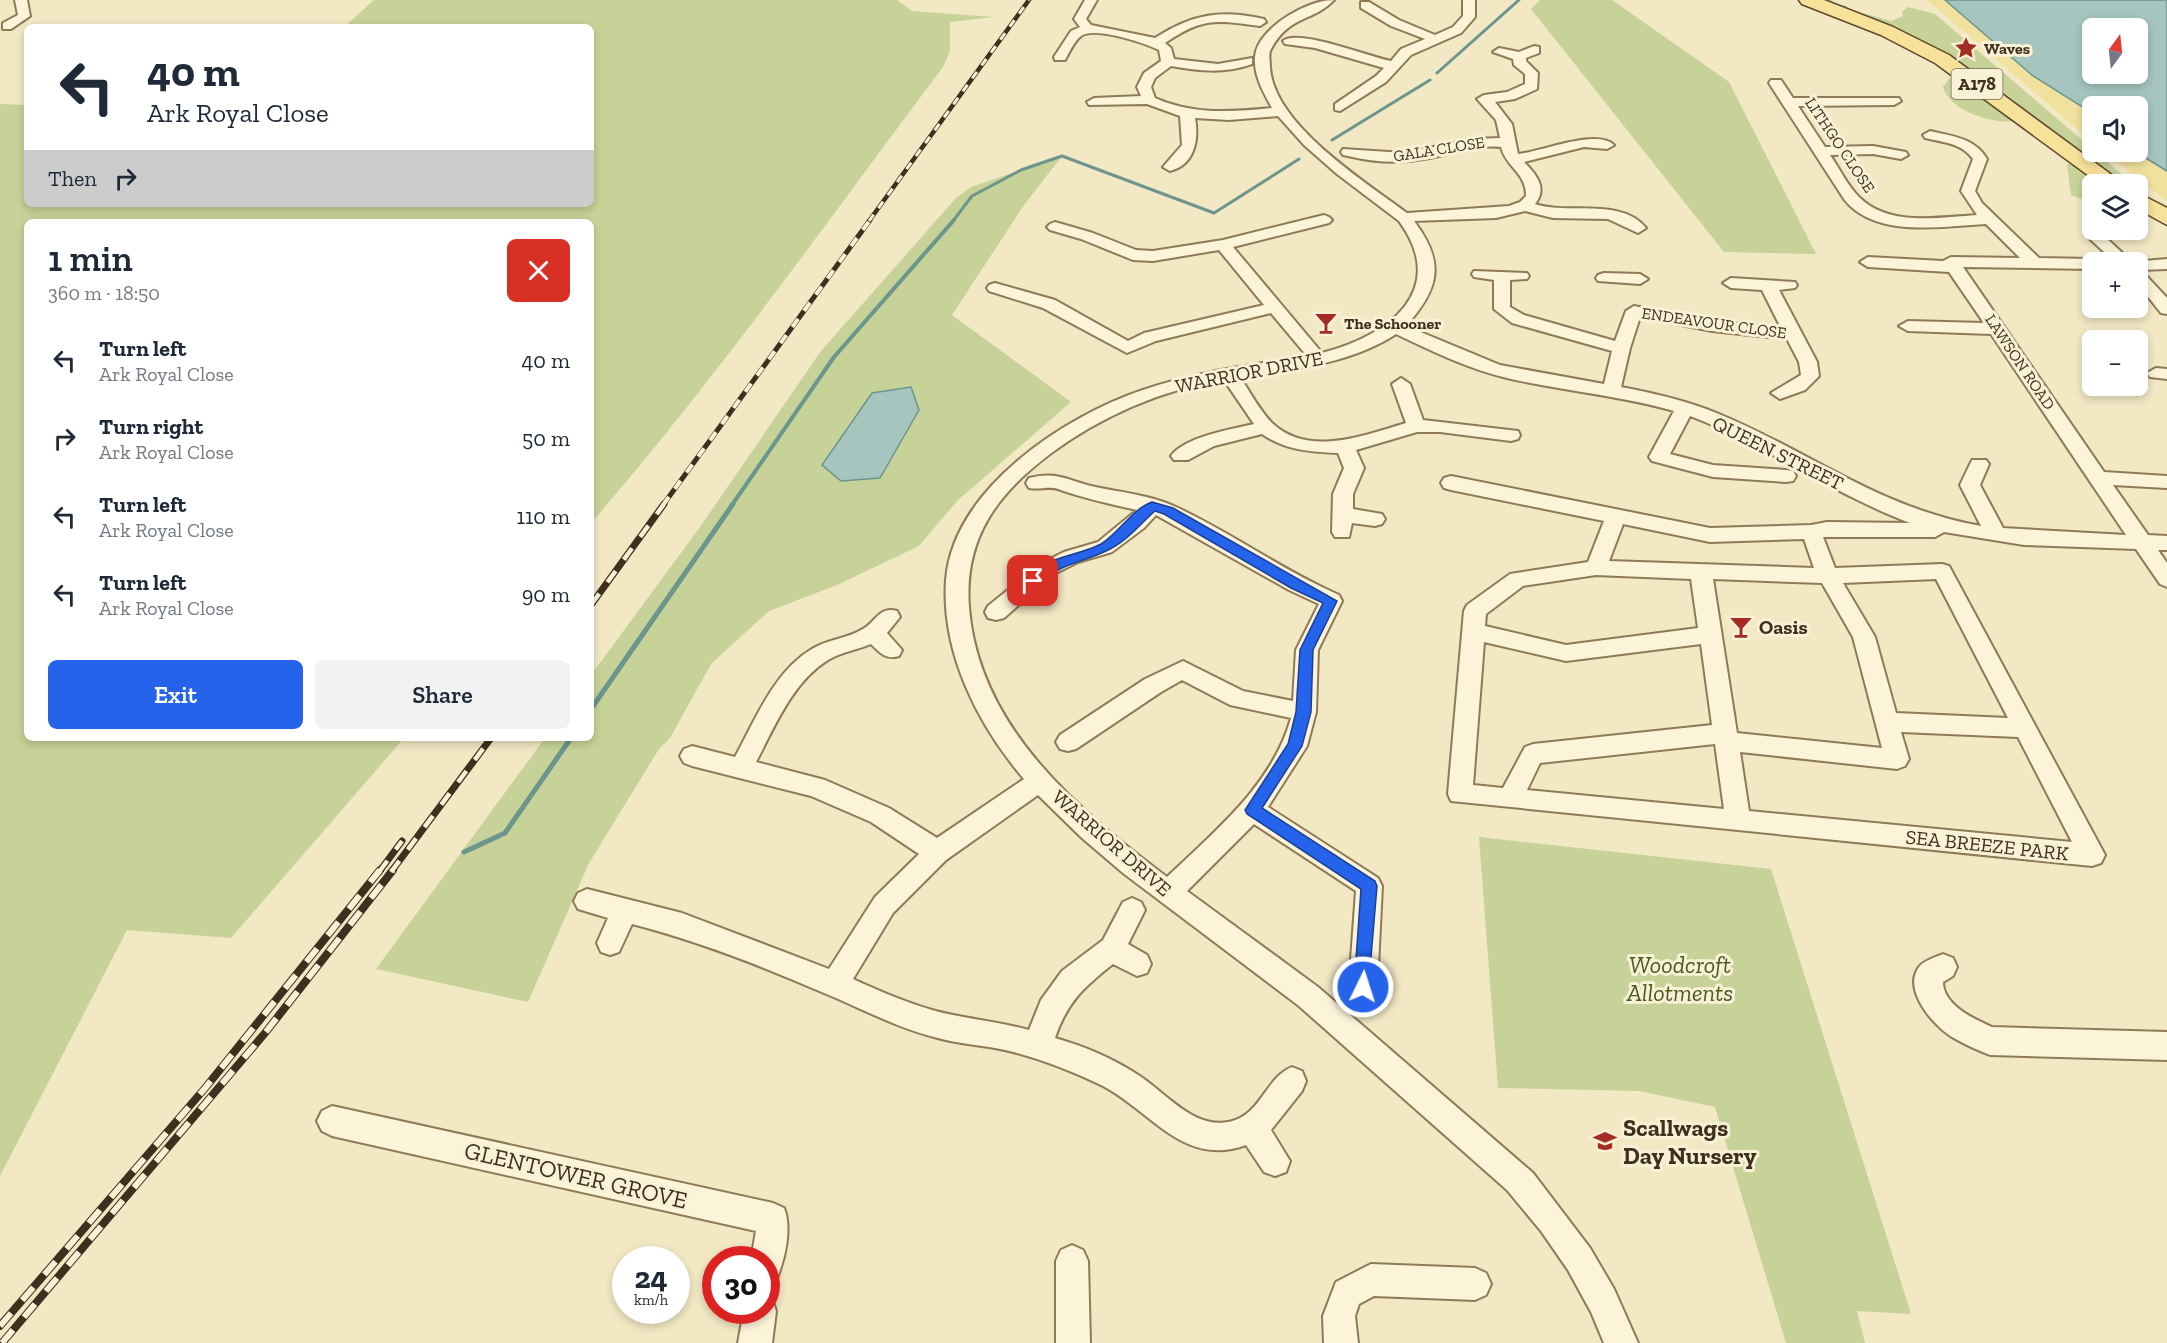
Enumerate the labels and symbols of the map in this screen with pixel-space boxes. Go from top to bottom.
north arrow [2082,18,2148,84]
place icon: Waves [1953,35,1979,61]
place label: Waves [1984,39,2030,58]
road number: A178 [1952,69,2002,99]
street label: LITHGO CLOSE [1801,94,1879,196]
street label: GALA CLOSE [1392,132,1486,166]
street label: ENDEAVOUR CLOSE [1640,303,1788,343]
bar icon: The Schooner [1313,310,1339,336]
street label: LAWSON ROAD [1981,311,2059,413]
place label: The Schooner [1344,314,1441,333]
street label: WARRIOR DRIVE [1173,346,1325,398]
street label: QUEEN STREET [1708,411,1848,495]
pin [1007,555,1058,606]
bar icon: Oasis [1728,614,1754,640]
place label: Oasis [1759,615,1808,639]
street label: WARRIOR DRIVE [1048,785,1176,901]
street label: SEA BREEZE PARK [1904,825,2070,866]
park label: Woodcroft Allotments [1626,950,1733,1007]
position arrow [1331,955,1395,1019]
place label: Scallwags Day Nursery [1623,1113,1757,1170]
school or university icon: Scallwags Day Nursery [1592,1128,1618,1154]
street label: GLENTOWER GROVE [462,1135,690,1215]
speed limit sign: 30 [702,1246,780,1324]

